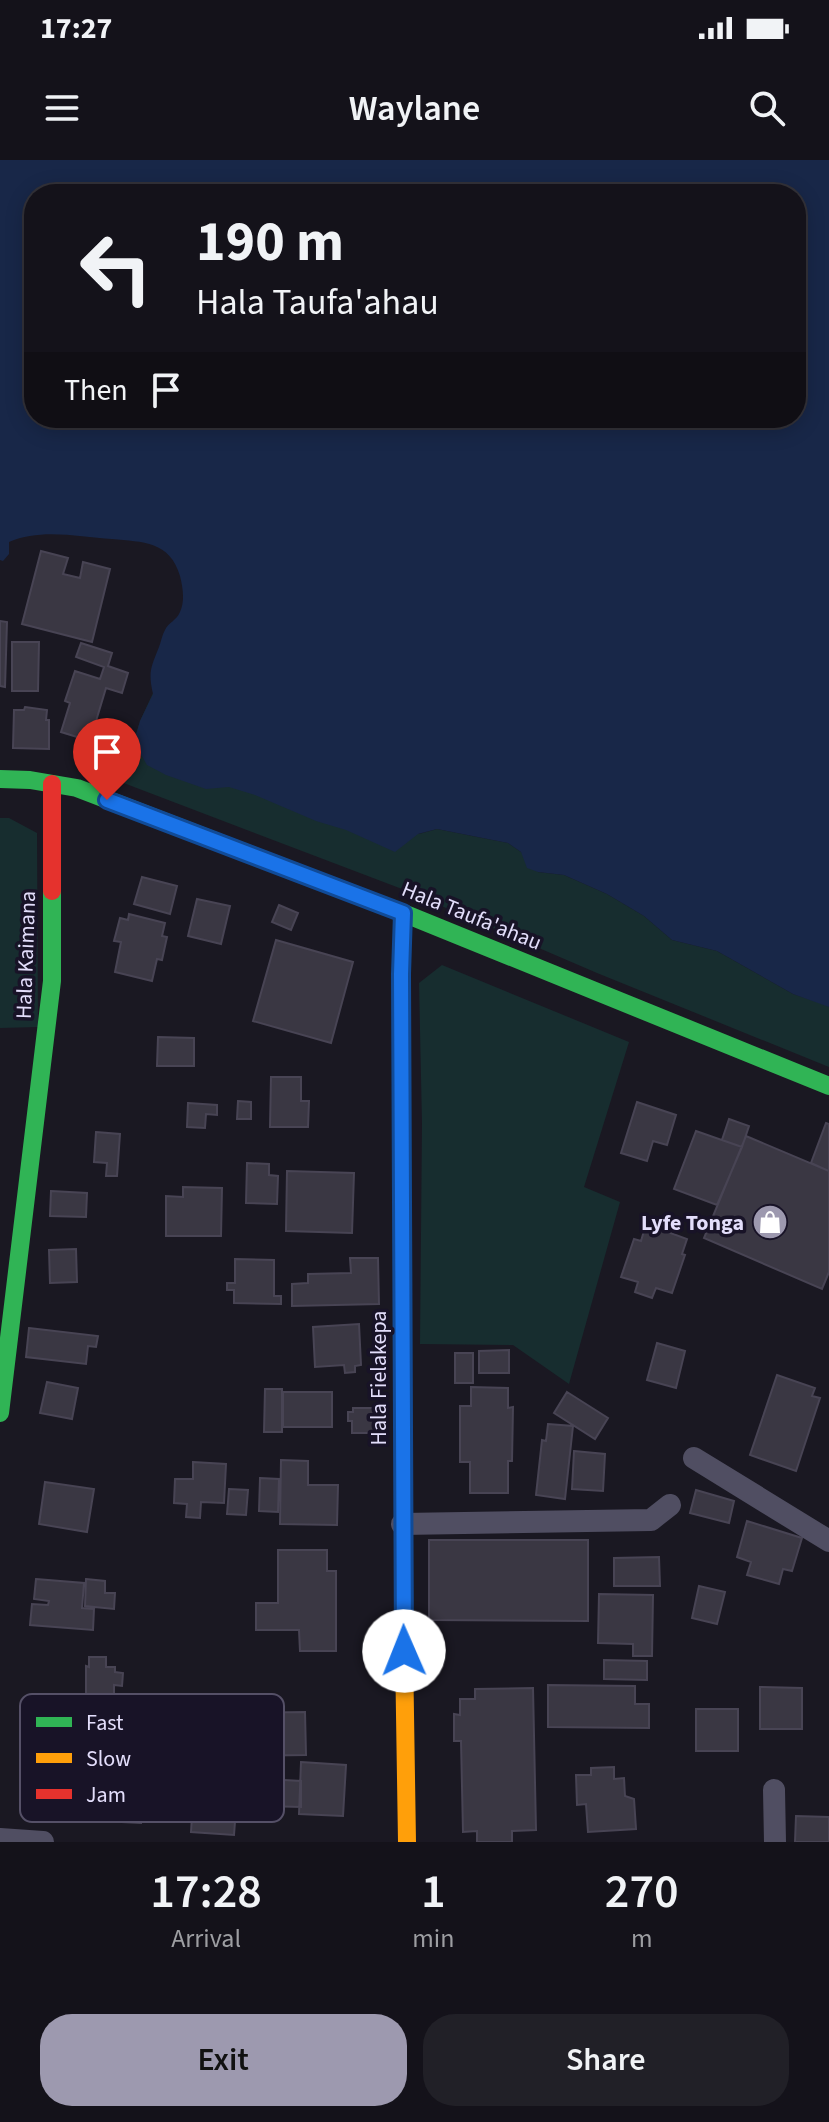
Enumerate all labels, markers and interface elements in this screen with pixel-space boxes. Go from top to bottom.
text: 17:27 [40,7,112,50]
text: Waylane [349,83,480,134]
icon: menu [40,86,84,130]
icon: search [745,86,789,130]
text: 190 m [196,203,344,282]
icon: left [64,216,168,320]
text: Hala Taufa'ahau [196,277,439,328]
icon: arrive [144,368,188,412]
text: Then [64,369,128,412]
pin [73,718,141,800]
icon: arrive [85,730,129,774]
street label: Hala Taufa'ahau [397,873,546,959]
street label: Hala Kaimana [8,890,44,1020]
shop icon: Lyfe Tonga [751,1203,789,1241]
place label: Lyfe Tonga [641,1207,744,1239]
street label: Hala Fielakepa [363,1311,395,1445]
position arrow [362,1609,446,1693]
legend [20,1694,284,1822]
text: Fast [86,1707,124,1739]
text: Slow [86,1743,131,1775]
text: Jam [86,1779,126,1811]
text: 17:28 [150,1858,262,1926]
text: 1 [421,1858,446,1926]
text: 270 [605,1858,679,1926]
text: Arrival [171,1920,241,1957]
text: min [412,1920,454,1957]
text: m [631,1920,653,1957]
button: Exit [40,2014,407,2106]
button: Share [423,2014,789,2106]

